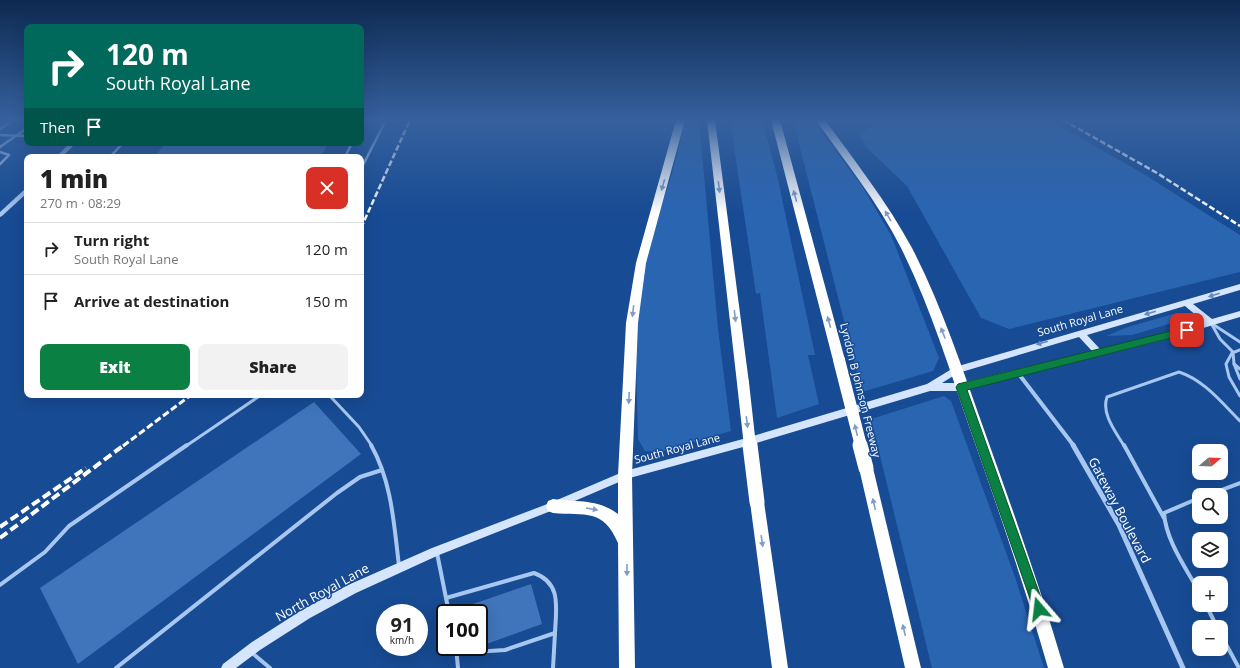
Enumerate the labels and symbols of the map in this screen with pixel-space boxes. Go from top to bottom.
one-way arrow [660,179,666,191]
one-way arrow [716,181,722,193]
one-way arrow [792,190,798,203]
one-way arrow [884,210,891,222]
one-way arrow [1207,292,1219,298]
street label: South Royal Lane [1035,301,1125,339]
one-way arrow [630,305,636,317]
one-way arrow [732,310,738,322]
one-way arrow [1143,310,1155,316]
pin [1170,313,1204,347]
one-way arrow [826,316,832,328]
street label: Lyndon B Johnson Freeway [837,321,885,459]
one-way arrow [939,327,945,339]
one-way arrow [1036,341,1049,347]
one-way arrow [625,392,632,404]
one-way arrow [744,416,751,428]
one-way arrow [853,424,859,437]
street label: South Royal Lane [632,429,722,467]
north arrow [1192,444,1228,480]
street label: Gateway Boulevard [1084,454,1156,566]
one-way arrow [871,497,877,510]
one-way arrow [586,506,598,512]
one-way arrow [759,535,765,547]
street label: North Royal Lane [272,559,372,625]
one-way arrow [624,564,630,577]
position arrow [1018,588,1060,630]
speed limit sign: 100 [436,604,488,656]
one-way arrow [901,624,907,636]

